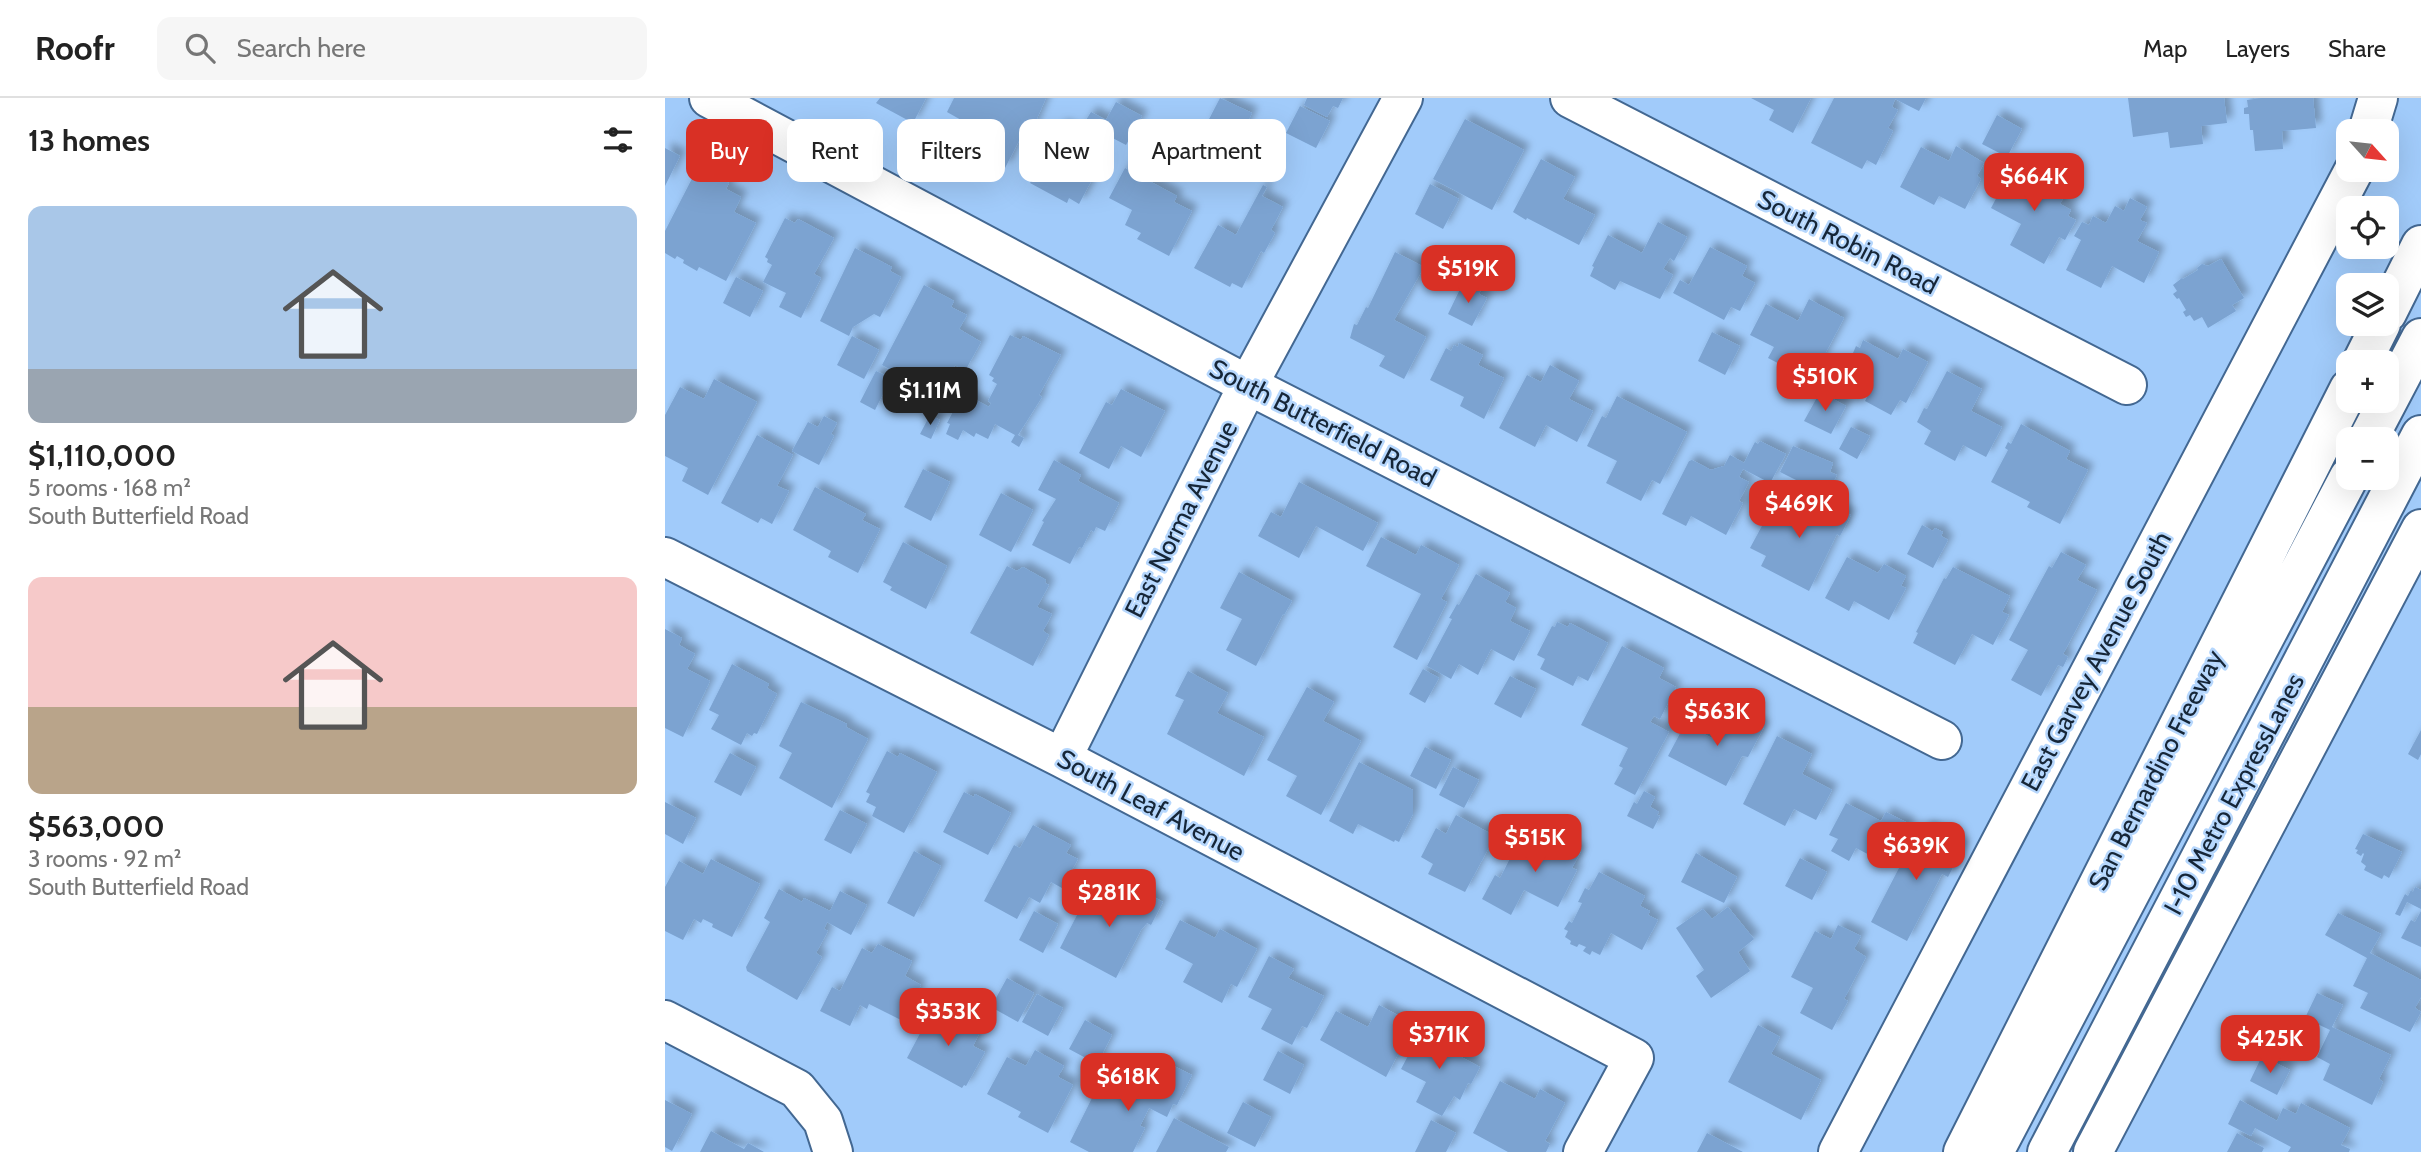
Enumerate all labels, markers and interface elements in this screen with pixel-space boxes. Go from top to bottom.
search box [157,17,647,80]
text: Roofr [35,28,115,68]
icon: search [181,29,219,67]
text: Search here [237,32,366,64]
text: Map [2143,34,2187,63]
text: Layers [2225,34,2290,63]
text: Share [2328,34,2386,63]
chip: Buy [686,119,773,182]
chip: Rent [787,119,883,182]
chip: Filters [897,119,1005,182]
chip: New [1019,119,1114,182]
chip: Apartment [1128,119,1286,182]
north arrow [2336,119,2399,182]
map controls [2336,119,2399,490]
icon: filters [599,121,637,159]
text: 13 homes [28,122,150,159]
pin: $664K [1985,153,2083,213]
text: $664K [2000,162,2068,190]
street label: South Robin Road [1753,183,1943,301]
button: locate [2336,196,2399,259]
pin: $519K [1419,246,1517,305]
icon: home [270,251,396,377]
text: $519K [1437,254,1499,282]
button: layers [2336,273,2399,336]
button: + [2336,350,2399,413]
street label: South Butterfield Road [1204,352,1442,494]
pin: $510K [1776,354,1874,413]
text: $510K [1793,362,1857,390]
pin: $1.11M [873,368,987,427]
text: $1.11M [899,376,961,404]
street label: East Norma Avenue [1118,415,1244,623]
button: − [2336,427,2399,490]
text: $1,110,000 [28,437,176,474]
text: 5 rooms · 168 m² [28,474,191,502]
pin: $469K [1750,480,1848,540]
text: $469K [1765,489,1833,517]
text: South Butterfield Road [28,502,249,530]
street label: East Garvey Avenue South [2014,526,2178,796]
icon: home [270,622,396,748]
street label: San Bernardino Freeway [2082,645,2230,895]
street label: I-10 Metro ExpressLanes [2157,668,2311,920]
pin: $563K [1668,688,1766,748]
text: $563K [1684,697,1750,725]
street label: South Leaf Avenue [1052,742,1250,868]
text: $563,000 [28,808,165,845]
pin: $515K [1486,814,1584,874]
pin: $639K [1867,822,1965,882]
text: $515K [1505,823,1565,851]
text: $639K [1883,831,1949,859]
text: 3 rooms · 92 m² [28,845,182,873]
pin: $281K [1060,870,1158,929]
text: South Butterfield Road [28,873,249,901]
text: $281K [1078,878,1140,906]
pin: $353K [899,988,997,1048]
text: $353K [916,997,980,1025]
pin: $371K [1390,1012,1488,1071]
pin: $425K [2221,1016,2319,1075]
text: $371K [1409,1020,1469,1048]
text: $425K [2237,1024,2303,1052]
pin: $618K [1079,1054,1177,1113]
text: $618K [1096,1062,1160,1090]

